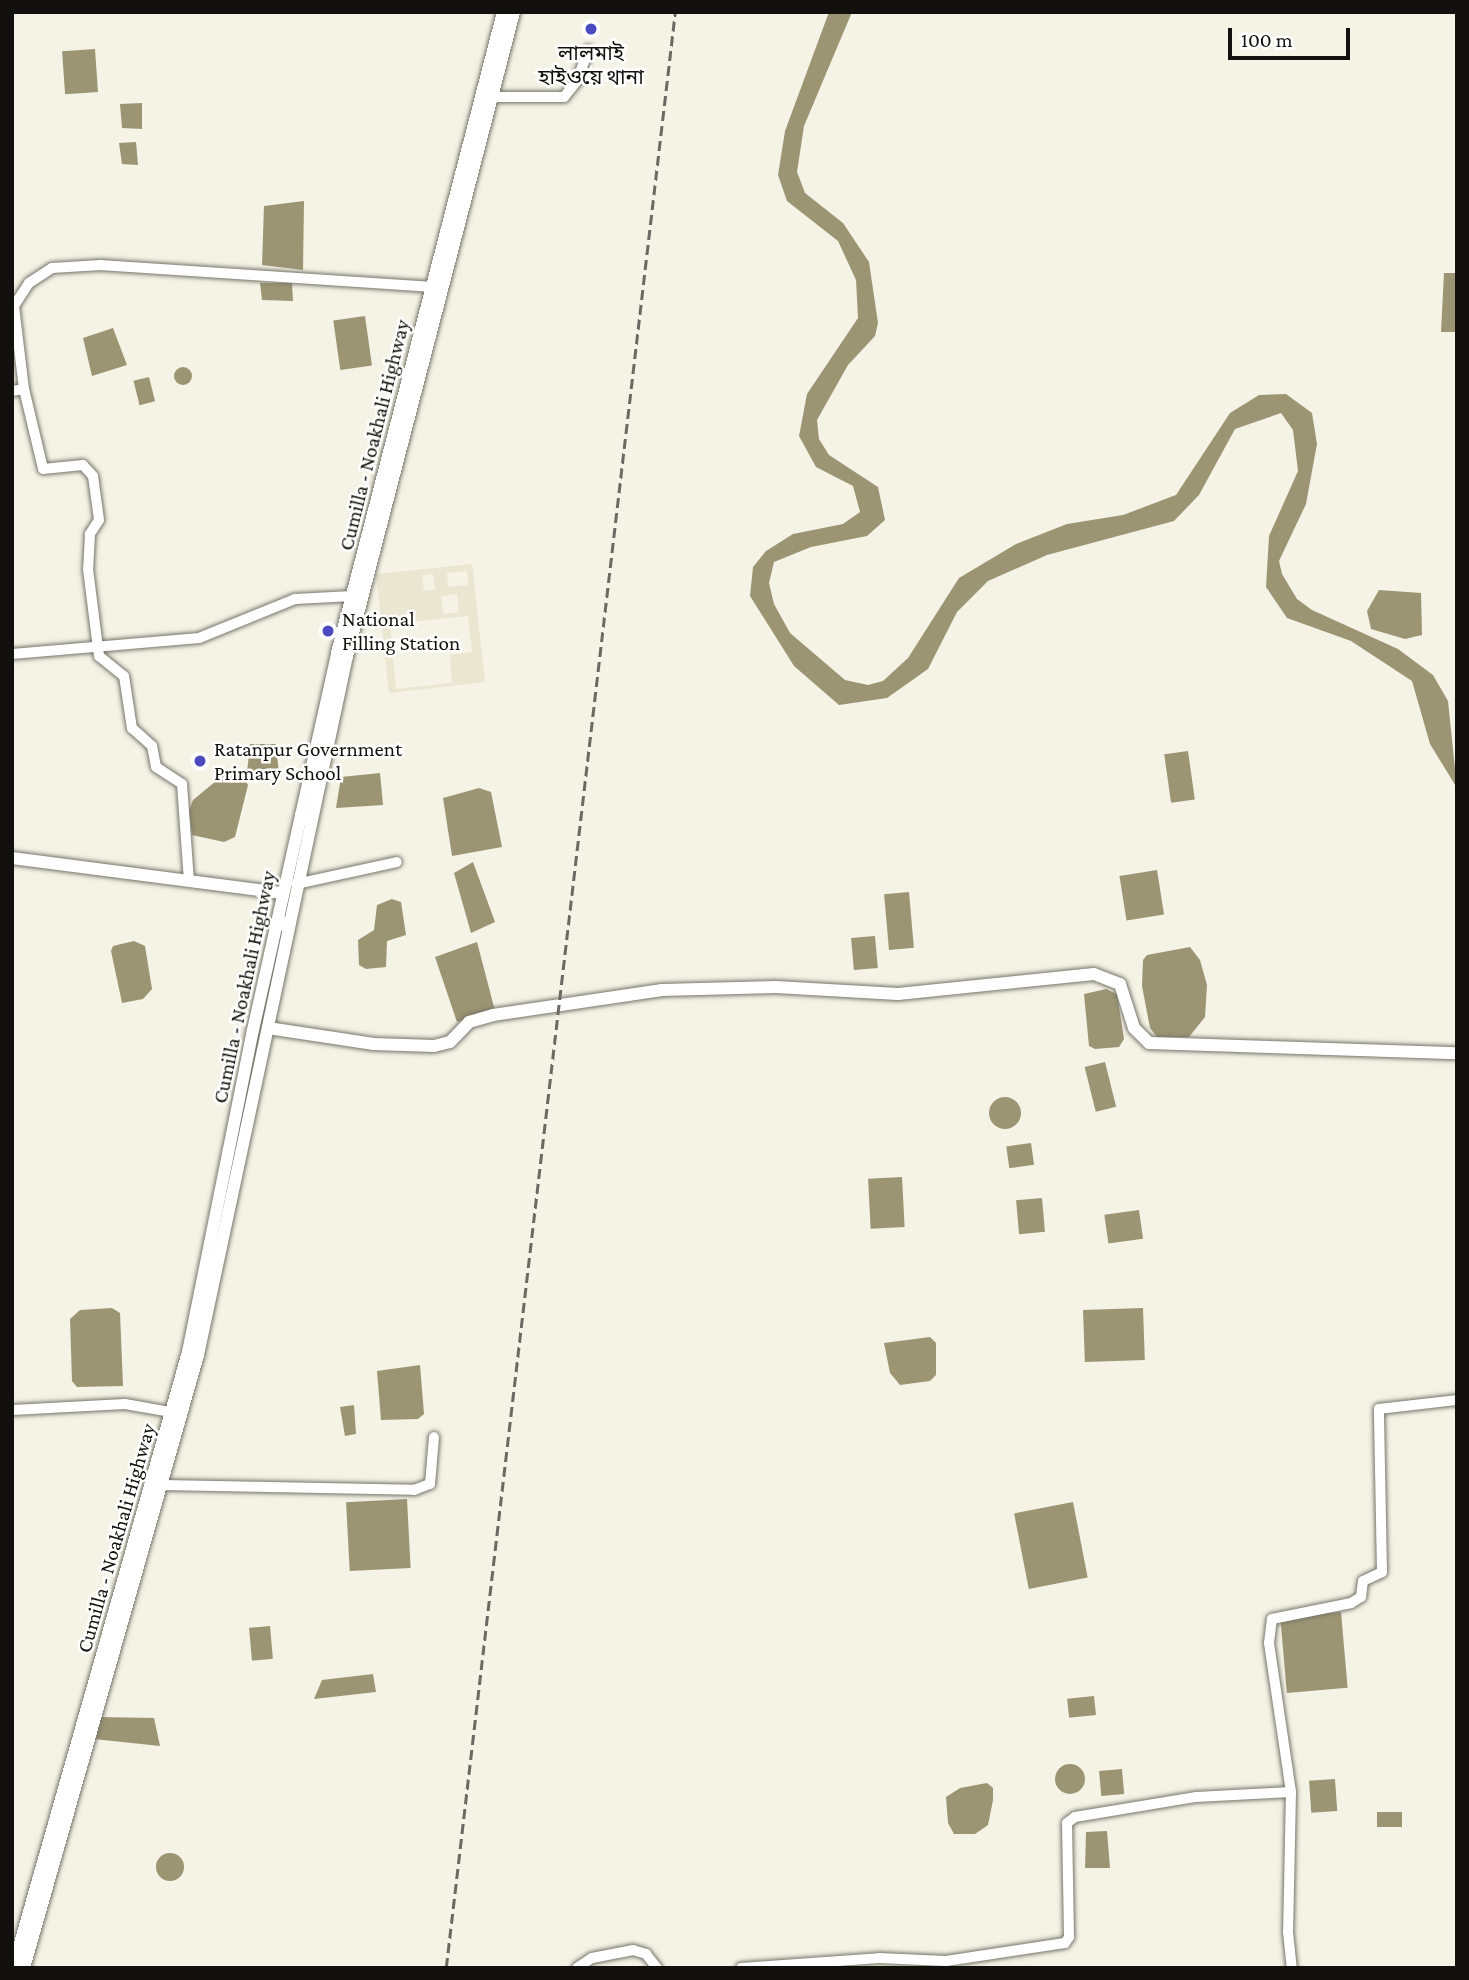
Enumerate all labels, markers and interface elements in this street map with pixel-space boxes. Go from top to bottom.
scale bar [1231,14,1354,58]
marker: লালমাই হাইওয়ে থানা [583,21,599,37]
text: 100 m [1241,28,1293,52]
place label: লালমাই হাইওয়ে থানা [538,40,644,90]
street label: Cumilla - Noakhali Highway [333,317,415,553]
place label: National Filling Station [342,606,460,656]
marker: National Filling Station [320,623,336,639]
place label: Ratanpur Government Primary School [214,736,402,786]
marker: Ratanpur Government Primary School [192,753,208,769]
street label: Cumilla - Noakhali Highway [207,868,281,1106]
street label: Cumilla - Noakhali Highway [71,1421,161,1655]

